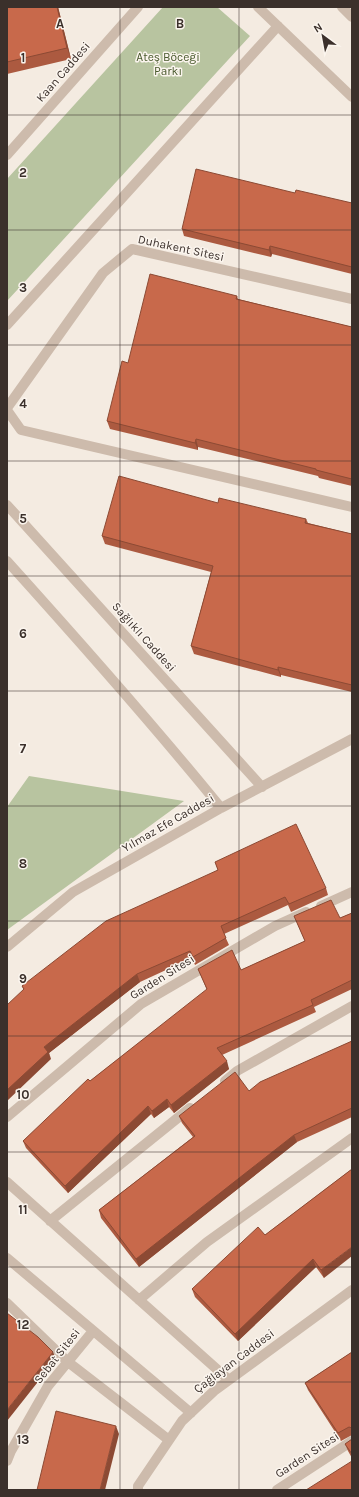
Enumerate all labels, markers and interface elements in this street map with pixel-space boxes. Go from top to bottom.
text: A [56,16,64,31]
text: B [176,16,184,31]
north arrow [303,16,343,56]
text: N [311,20,325,36]
street label: Kaan Caddesi [33,39,93,105]
text: 1 [21,50,25,65]
park label: Ateş Böceği Parkı [136,50,200,78]
text: 2 [19,165,27,180]
street label: Duhakent Sitesi [137,232,225,264]
text: 3 [19,280,27,295]
text: 4 [19,396,27,411]
text: 5 [19,511,27,526]
street label: Sağlıklı Caddesi [109,599,179,675]
text: 6 [19,626,27,641]
text: 7 [20,741,27,756]
street label: Yılmaz Efe Caddesi [119,791,217,855]
text: 8 [19,856,27,871]
street label: Garden Sitesi [127,952,197,1002]
text: 9 [19,971,27,986]
text: 10 [17,1087,29,1102]
text: 11 [18,1202,28,1217]
text: 12 [17,1317,29,1332]
street label: Sebat Sitesi [31,1326,83,1386]
street label: Çağlayan Caddesi [191,1326,277,1396]
street label: Garden Sitesi [272,1429,342,1481]
text: 13 [17,1432,29,1447]

